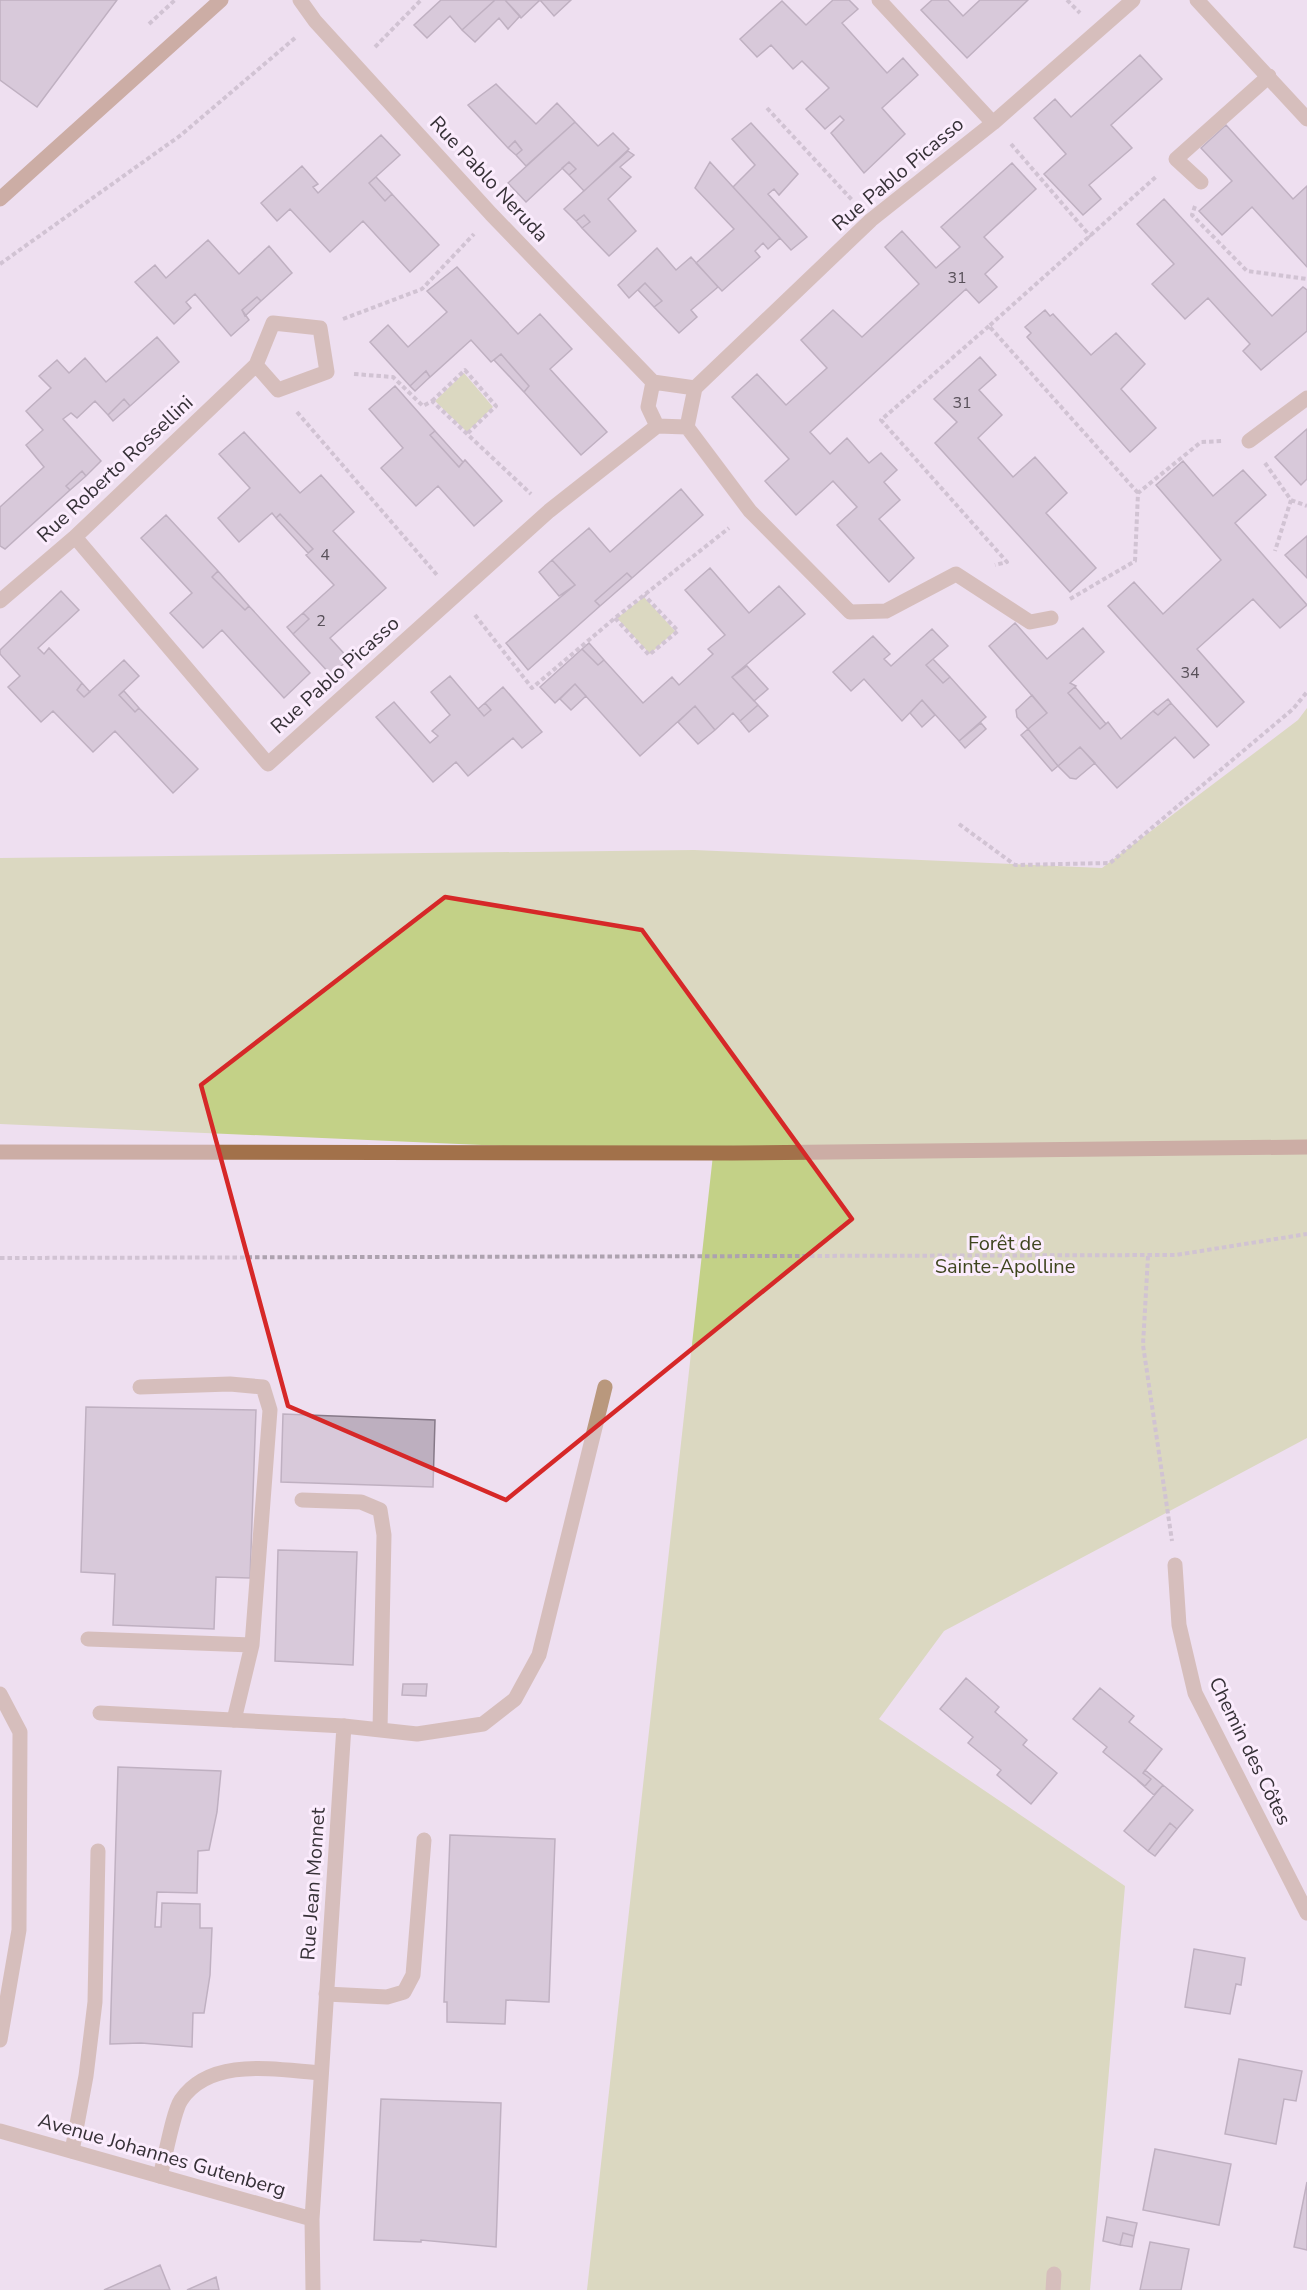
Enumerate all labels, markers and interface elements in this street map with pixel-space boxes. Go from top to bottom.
street label: Rue Pablo Neruda [424,110,554,248]
street label: Rue Pablo Picasso [826,111,970,237]
house number: 31 [947,267,967,289]
street label: Rue Roberto Rossellini [31,389,199,549]
house number: 31 [952,392,972,414]
house number: 4 [320,544,330,566]
street label: Rue Pablo Picasso [265,610,405,740]
house number: 2 [316,610,326,632]
house number: 34 [1180,662,1200,684]
park label: Forêt de Sainte-Apolline [935,1230,1075,1280]
street label: Chemin des Côtes [1202,1672,1298,1830]
street label: Rue Jean Monnet [294,1806,332,1961]
street label: Avenue Johannes Gutenberg [35,2107,289,2203]

